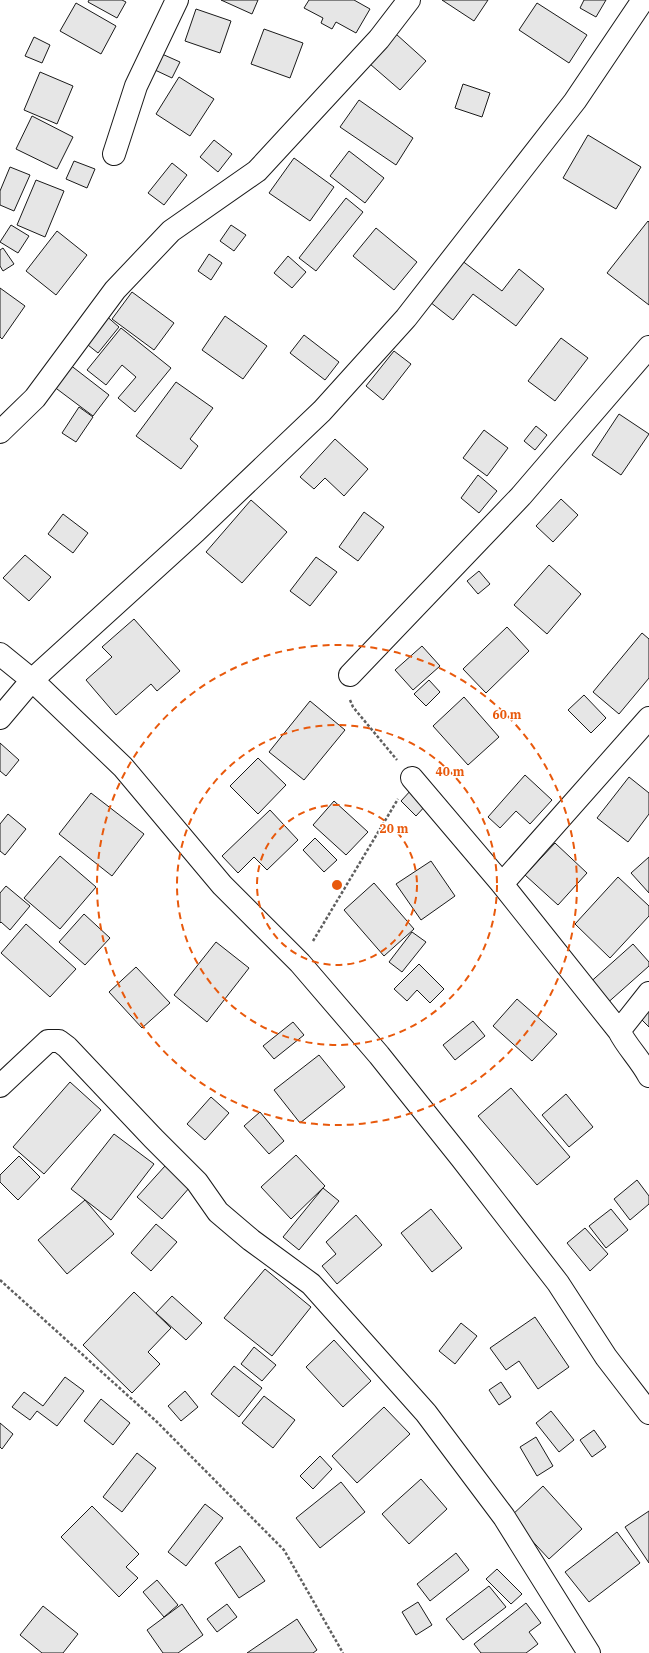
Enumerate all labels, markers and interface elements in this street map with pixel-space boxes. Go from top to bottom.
text: 60 m [493,707,522,722]
text: 40 m [436,764,465,779]
text: 20 m [380,821,409,836]
centre of rings [330,878,344,892]

